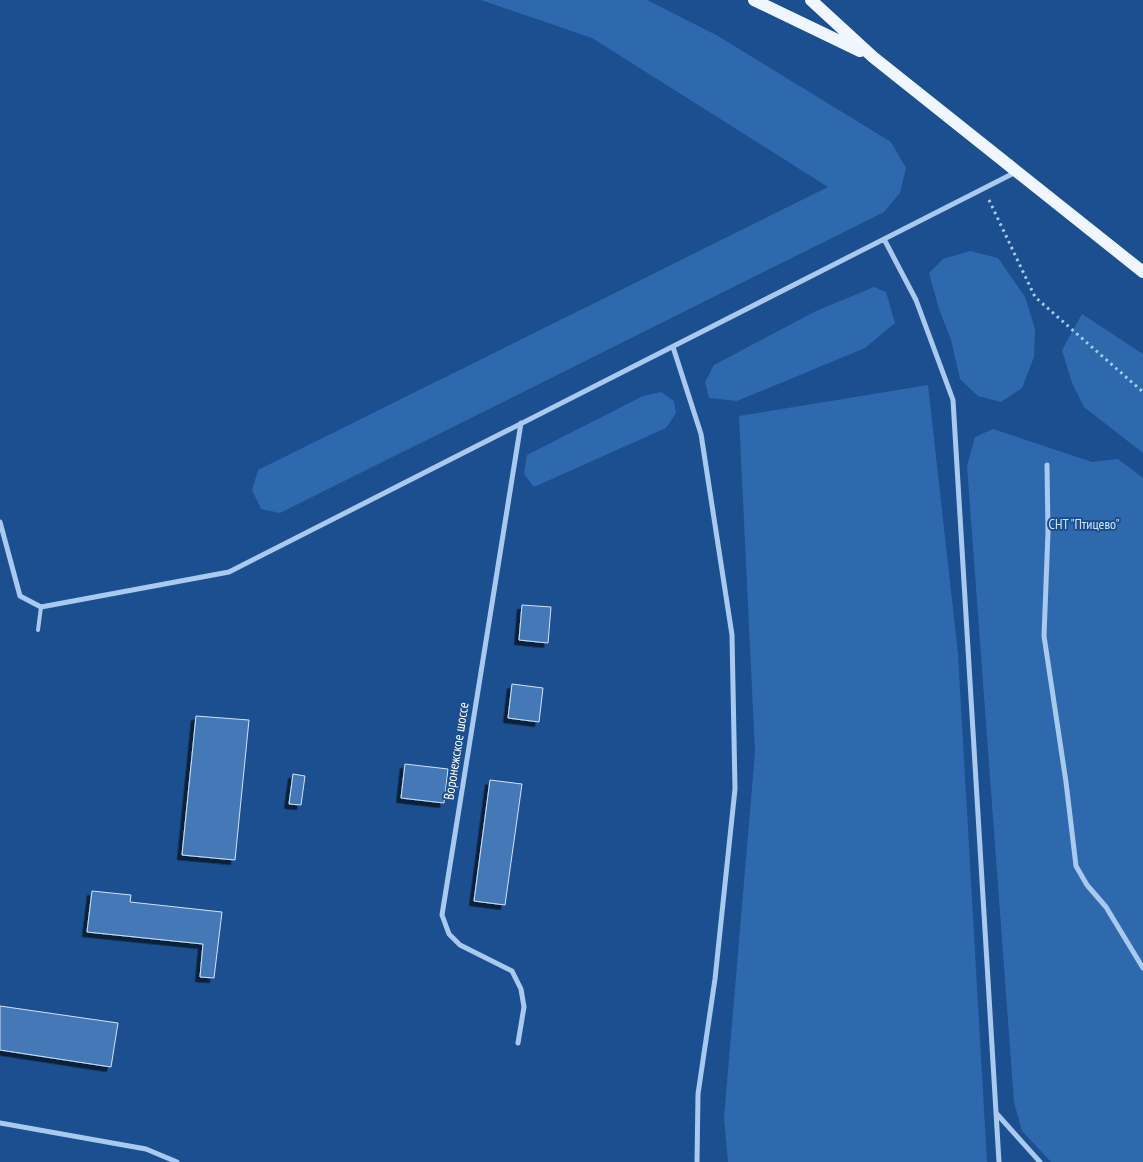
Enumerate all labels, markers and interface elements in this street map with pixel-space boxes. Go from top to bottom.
park label: СНТ "Птицево" [1049,515,1119,533]
street label: Воронежское шоссе [439,701,473,801]

